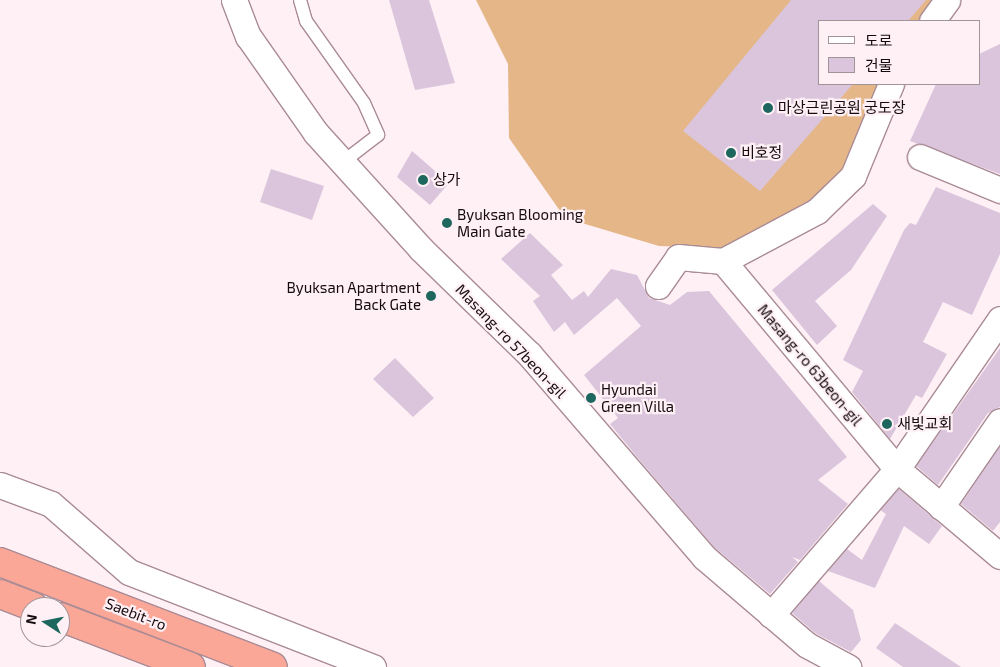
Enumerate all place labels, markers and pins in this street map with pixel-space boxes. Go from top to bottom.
place label: 마상근린공원 궁도장 [778,99,906,117]
marker: 마상근린공원 궁도장 [762,102,774,114]
place label: 비호정 [741,144,782,162]
marker: 비호정 [725,147,737,159]
place label: 상가 [433,171,461,189]
marker: 상가 [417,174,429,186]
place label: Byuksan Blooming Main Gate [457,205,583,240]
marker: Byuksan Blooming Main Gate [441,217,453,229]
place label: Byuksan Apartment Back Gate [286,278,421,313]
marker: Byuksan Apartment Back Gate [425,290,437,302]
place label: Hyundai Green Villa [601,380,674,415]
marker: Hyundai Green Villa [585,392,597,404]
place label: 새빛교회 [897,415,952,433]
marker: 새빛교회 [881,418,893,430]

